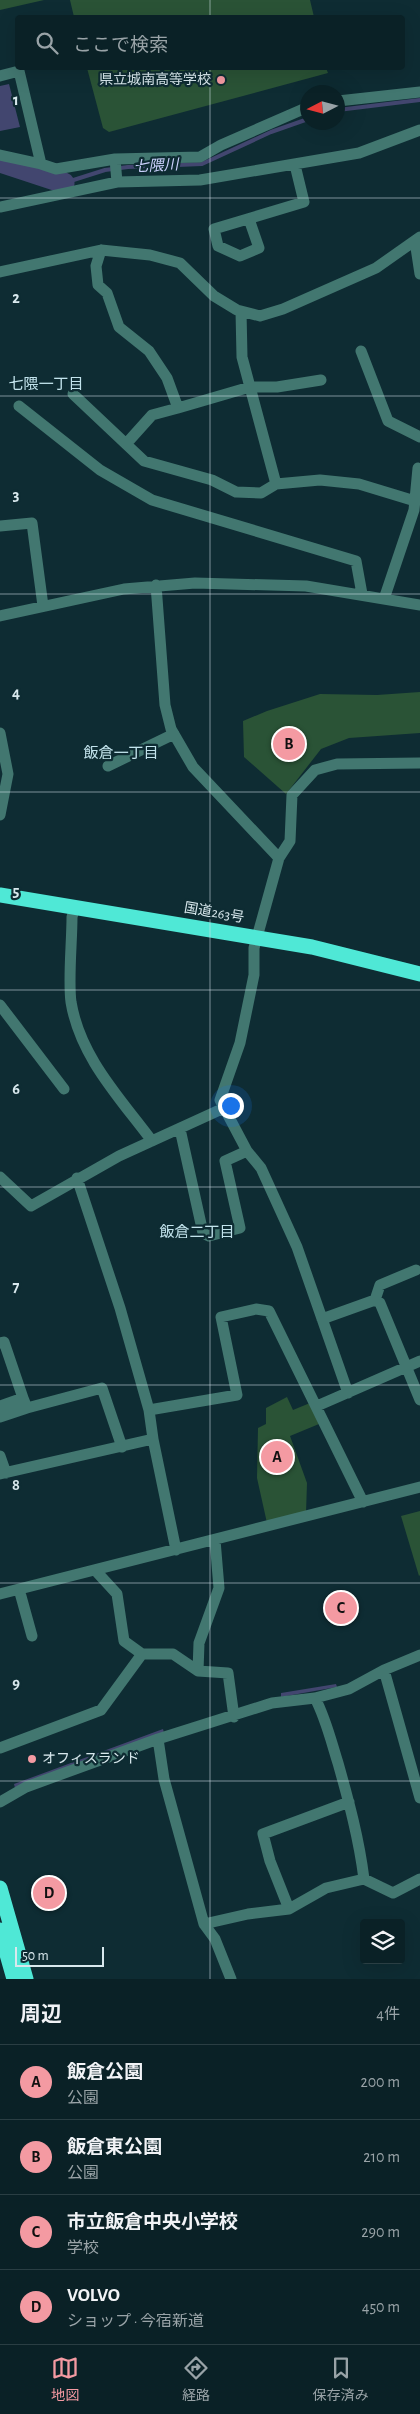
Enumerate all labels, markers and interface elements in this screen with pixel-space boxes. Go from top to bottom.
search box [15,15,405,70]
icon: search [33,29,61,57]
text: ここで検索 [73,36,168,55]
place label: 県立城南高等学校 [99,71,211,87]
marker: 県立城南高等学校 [215,74,227,86]
north arrow [300,85,345,130]
text: 1 [13,92,19,108]
water label: 七隈川 [133,156,181,175]
text: 2 [12,290,20,306]
district label: 七隈一丁目 [8,376,84,392]
text: 3 [13,487,20,503]
text: 4 [12,685,20,701]
pin: B [273,725,305,763]
district label: 飯倉一丁目 [83,745,159,761]
text: 5 [13,883,20,899]
street label: 国道263号 [183,900,245,925]
text: 6 [12,1081,20,1097]
your location [218,1093,244,1119]
district label: 飯倉二丁目 [159,1224,235,1240]
text: 7 [13,1279,20,1295]
pin: A [261,1438,293,1476]
text: 8 [12,1477,20,1493]
pin: C [325,1589,357,1627]
text: 9 [12,1675,20,1691]
place label: オフィスランド [42,1752,140,1766]
marker: オフィスランド [26,1753,38,1765]
pin: D [33,1874,65,1912]
map controls [360,1919,405,1964]
button: layers [360,1919,405,1964]
scale bar [15,1944,104,1967]
text: 50 m [22,1949,49,1963]
text: 周辺 [20,2004,62,2025]
text: 4件 [376,2006,400,2022]
text: 飯倉公園 [67,2063,143,2082]
text: A [31,2074,41,2090]
text: 200 m [360,2074,400,2090]
text: 公園 [67,2090,99,2106]
text: 飯倉東公園 [67,2138,162,2157]
text: B [31,2149,41,2165]
text: 210 m [363,2149,400,2165]
text: 公園 [67,2165,99,2181]
text: 市立飯倉中央小学校 [67,2213,238,2232]
text: C [32,2224,40,2240]
text: 290 m [361,2224,400,2240]
text: 学校 [67,2240,99,2256]
text: VOLVO [67,2286,120,2305]
text: D [31,2299,41,2315]
text: 450 m [362,2299,400,2315]
text: ショップ · 今宿新道 [67,2313,204,2329]
tab: 地図 [51,2354,79,2405]
tab: 経路 [182,2354,210,2405]
tab: 保存済み [313,2354,369,2405]

